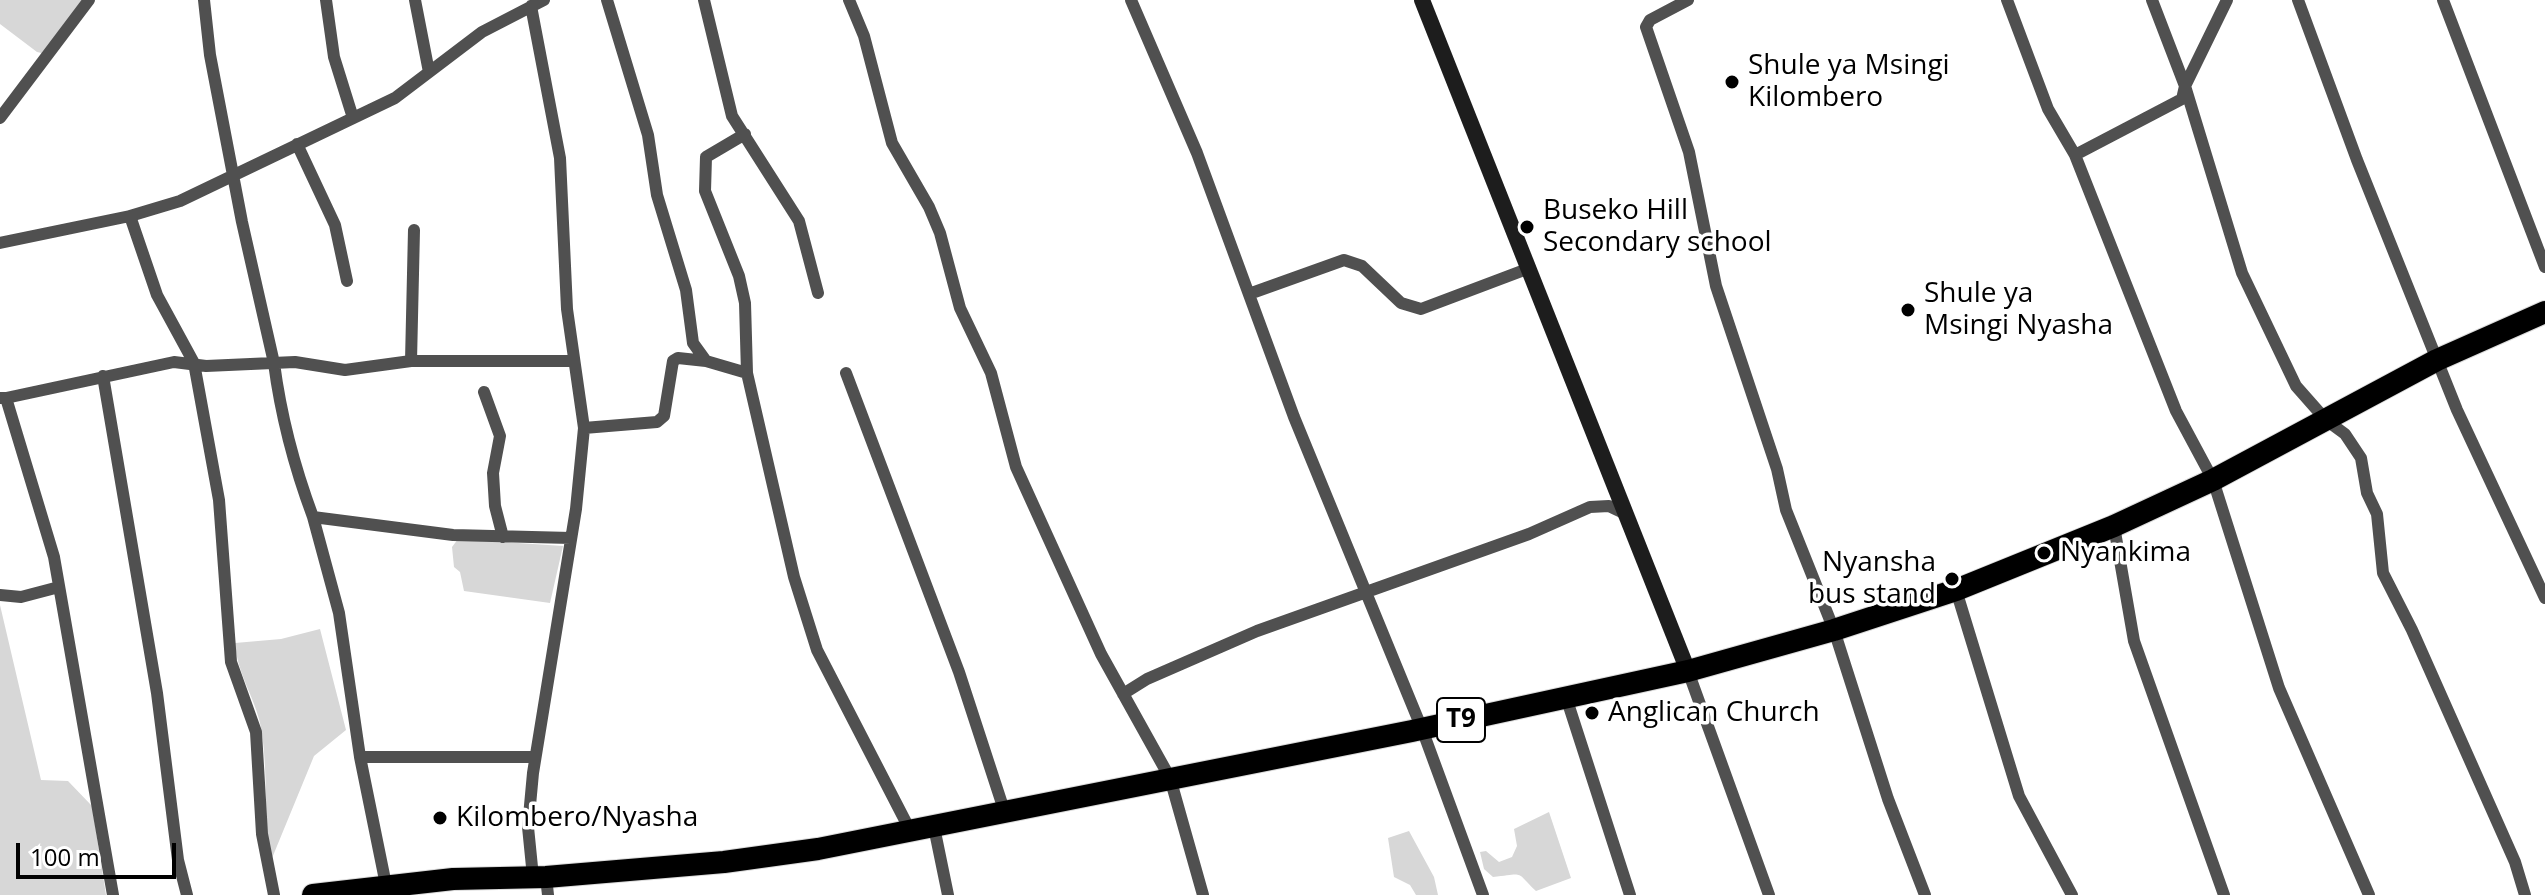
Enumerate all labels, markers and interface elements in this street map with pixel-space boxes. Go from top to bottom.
place label: Shule ya Msingi Kilombero [1748,49,1950,115]
marker: Shule ya Msingi Kilombero [1723,73,1741,91]
place label: Buseko Hill Secondary school [1543,194,1772,260]
marker: Buseko Hill Secondary school [1518,218,1536,236]
place label: Shule ya Msingi Nyasha [1924,277,2113,343]
marker: Shule ya Msingi Nyasha [1899,301,1917,319]
place label: Nyankima [2060,536,2191,570]
marker: Nyankima [2035,544,2053,562]
place label: Nyansha bus stand [1808,546,1936,612]
marker: Nyansha bus stand [1943,570,1961,588]
place label: Anglican Church [1608,696,1820,730]
road number: T9 [1437,698,1485,742]
marker: Anglican Church [1583,704,1601,722]
place label: Kilombero/Nyasha [456,801,698,835]
marker: Kilombero/Nyasha [431,809,449,827]
scale bar [20,827,180,877]
text: 100 m [30,840,100,873]

